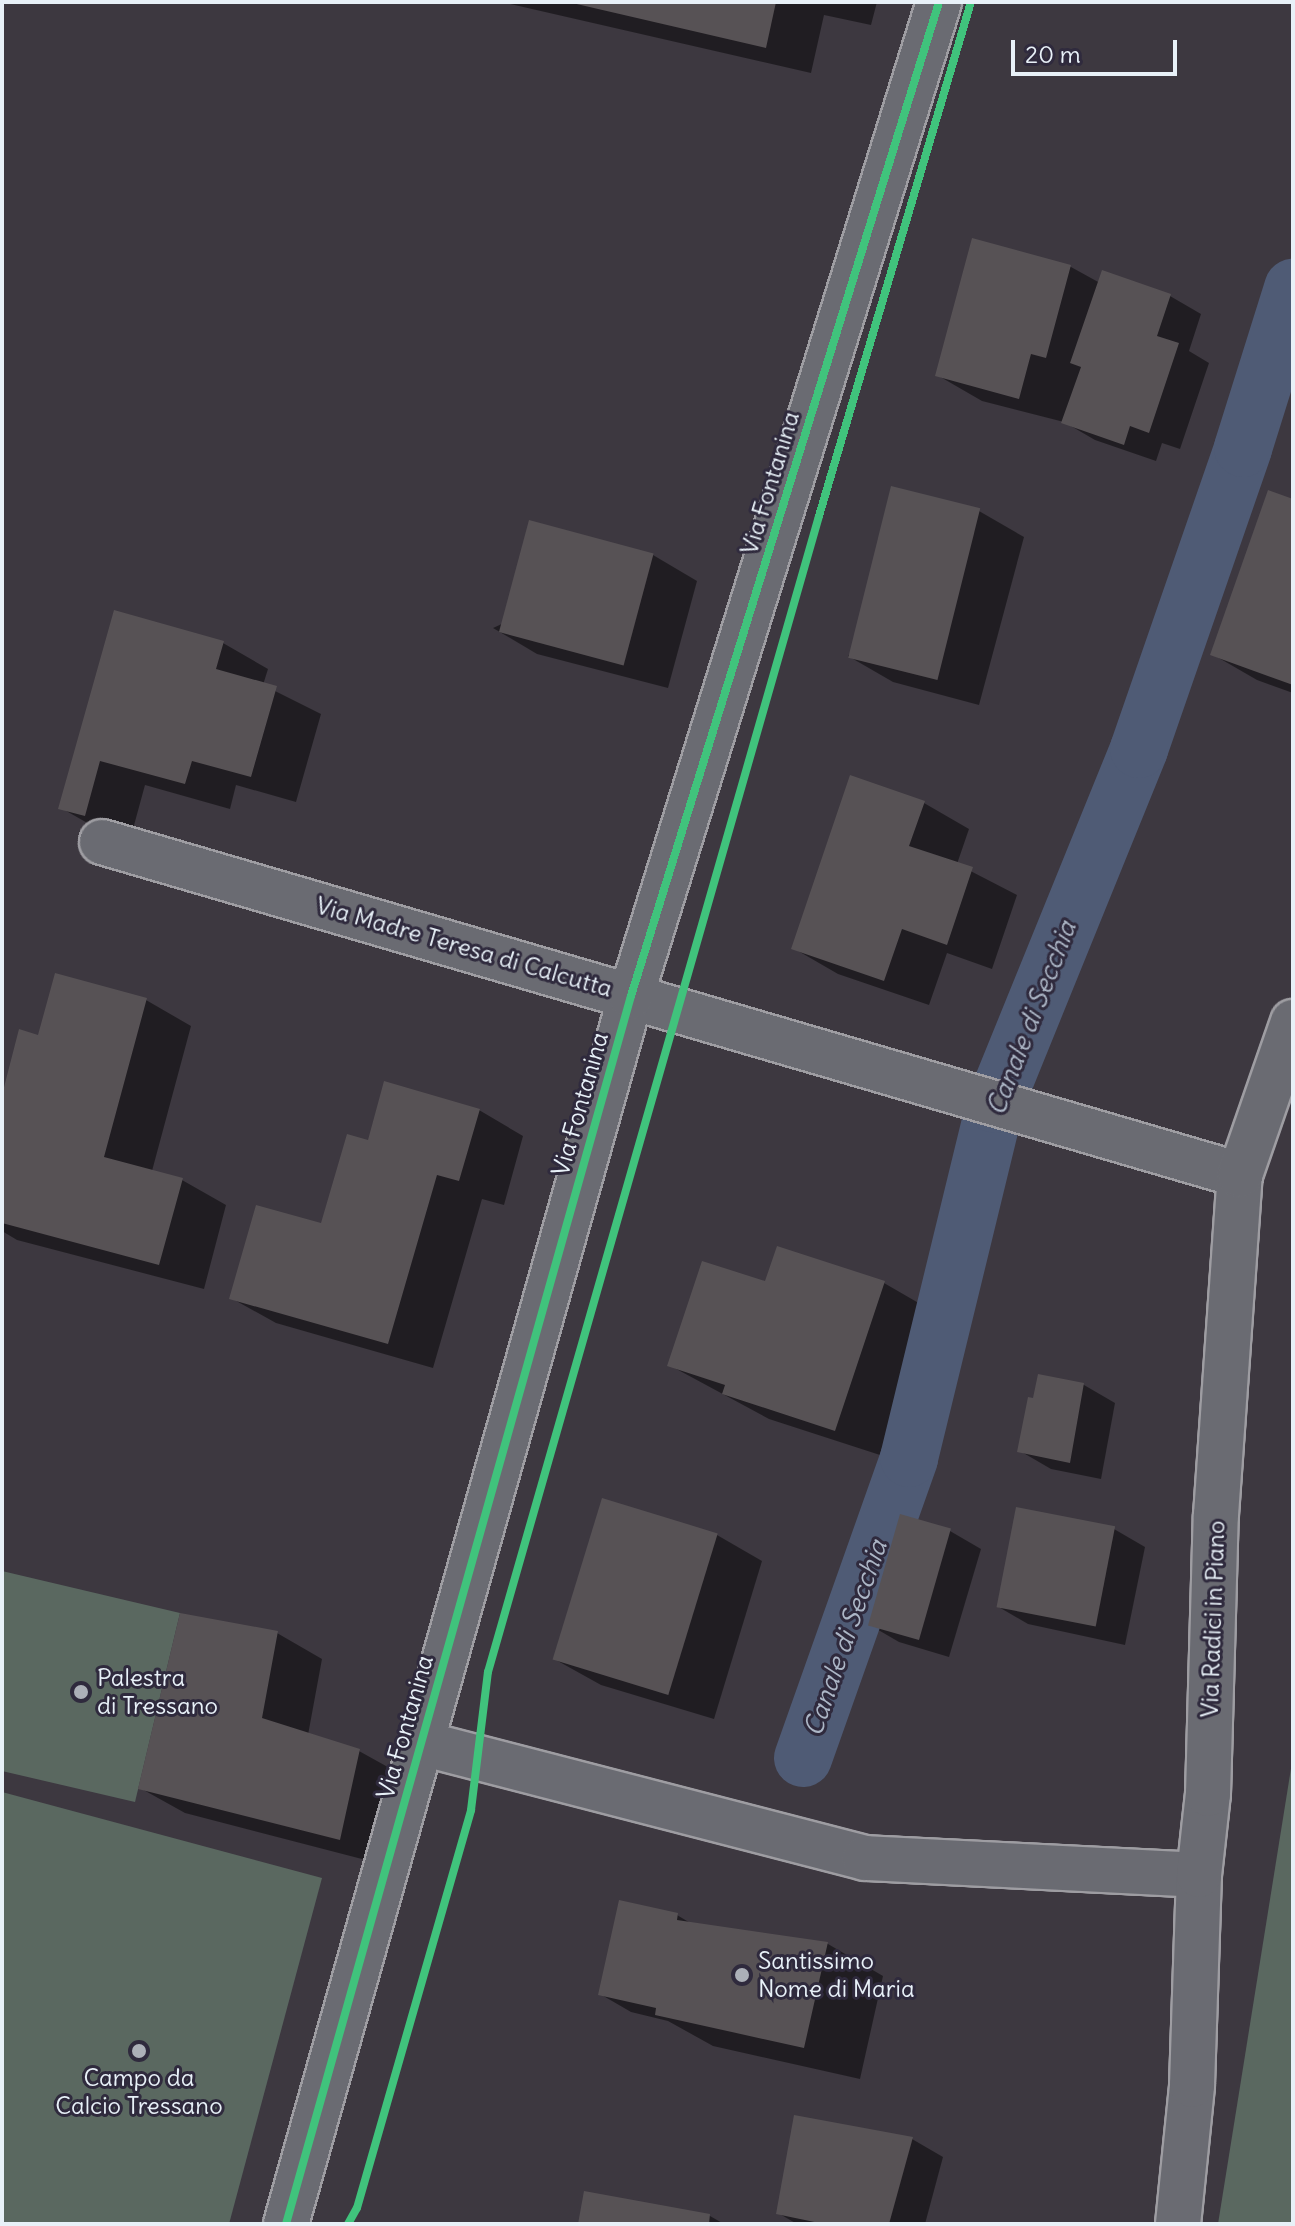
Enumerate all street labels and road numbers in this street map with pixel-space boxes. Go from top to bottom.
street label: Via Fontanina [735,408,805,558]
street label: Via Madre Teresa di Calcutta [313,891,615,1003]
street label: Via Fontanina [546,1029,614,1179]
street label: Via Radici in Piano [1195,1520,1231,1718]
street label: Via Fontanina [371,1652,439,1802]

